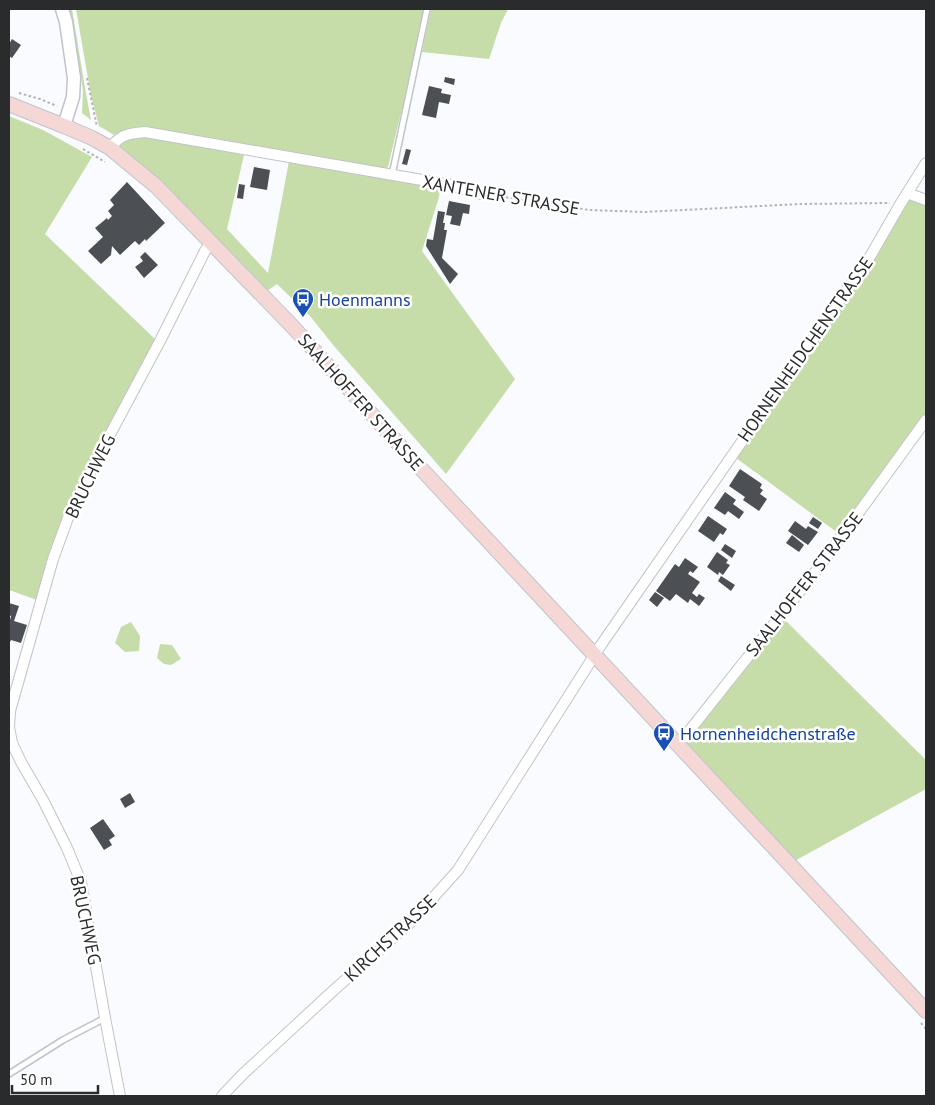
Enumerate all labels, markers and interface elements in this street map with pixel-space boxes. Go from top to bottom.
street label: XANTENER STRASSE [421,170,581,220]
street label: HORNENHEIDCHENSTRASSE [732,252,878,446]
bus stop icon: Hoenmanns [291,287,315,318]
place label: Hoenmanns [319,288,411,311]
street label: SAALHOFFER STRASSE [293,328,429,476]
street label: BRUCHWEG [60,430,120,522]
street label: SAALHOFFER STRASSE [740,507,868,661]
bus stop icon: Hornenheidchenstraße [652,721,676,752]
place label: Hornenheidchenstraße [680,722,856,745]
street label: BRUCHWEG [65,873,107,967]
street label: KIRCHSTRASSE [339,889,441,987]
scale bar [12,1062,99,1094]
text: 50 m [20,1070,53,1089]

